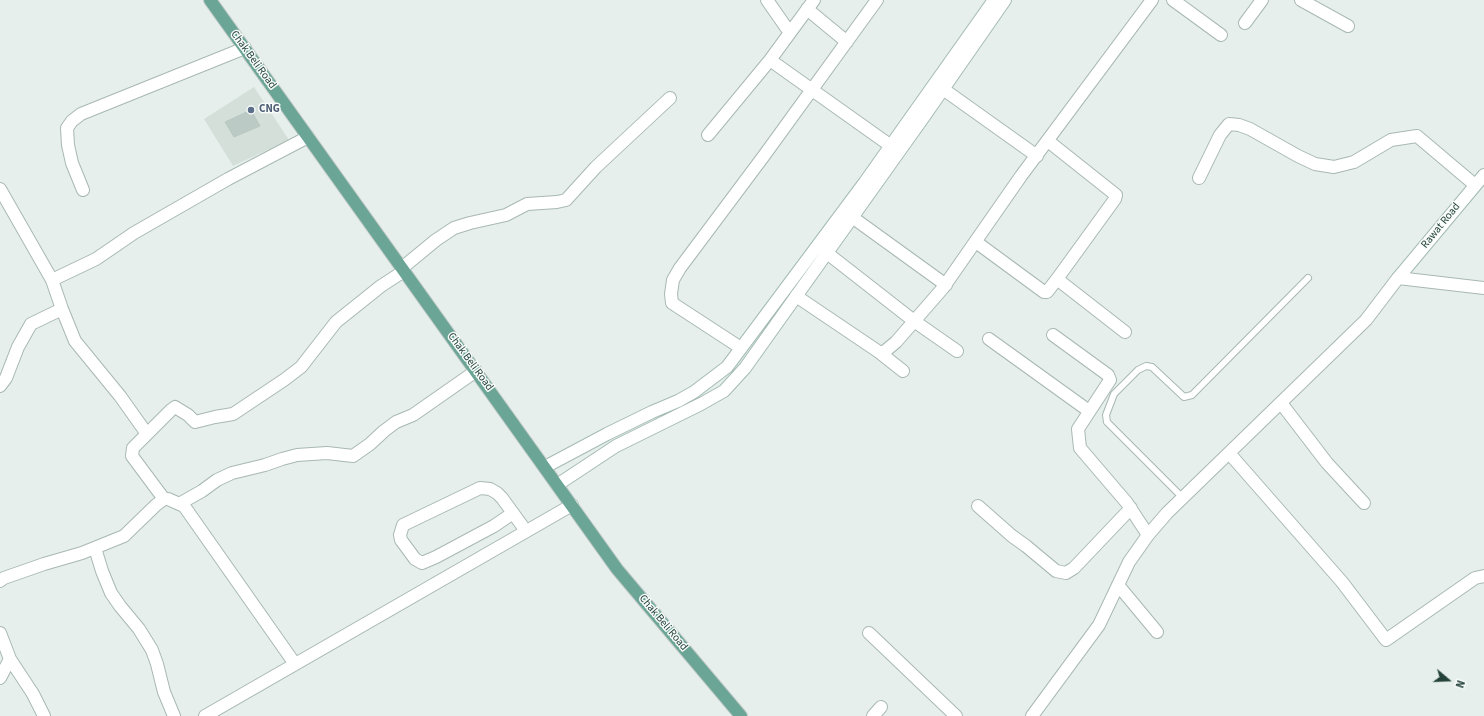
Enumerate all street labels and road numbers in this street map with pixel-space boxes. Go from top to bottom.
street label: Chak Beli Road [227,28,279,92]
street label: Rawat Road [1419,201,1463,251]
street label: Chak Beli Road [444,330,496,394]
street label: Chak Beli Road [636,592,690,654]

